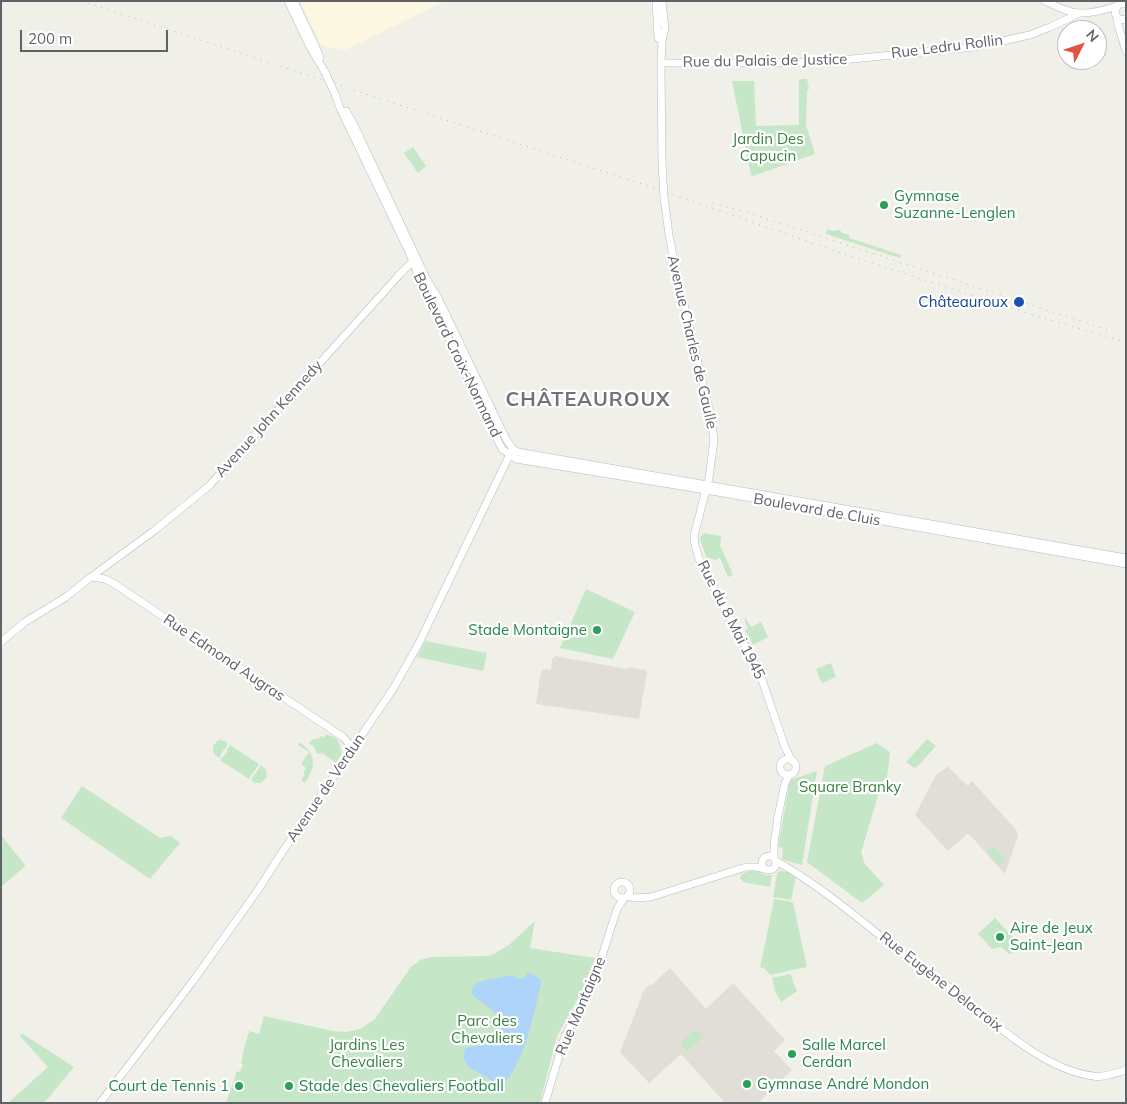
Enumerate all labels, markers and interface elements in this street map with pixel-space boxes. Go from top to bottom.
scale bar [22,20,170,52]
north arrow [1057,20,1107,70]
text: N [1082,26,1103,46]
text: 200 m [28,29,72,48]
street label: Rue Ledru Rollin [890,31,1004,63]
street label: Rue du Palais de Justice [682,51,848,71]
park label: Jardin Des Capucin [732,130,804,165]
place label: Gymnase Suzanne-Lenglen [894,187,1016,222]
marker: Gymnase Suzanne-Lenglen [878,199,890,211]
street label: Avenue Charles de Gaulle [663,253,721,431]
street label: Boulevard Croix-Normand [409,270,505,440]
place label: Châteauroux [918,293,1008,311]
marker: Châteauroux [1012,295,1026,309]
street label: Avenue John Kennedy [212,357,326,481]
district label: CHÂTEAUROUX [504,388,672,412]
street label: Boulevard de Cluis [752,490,882,530]
street label: Rue du 8 Mai 1945 [693,558,769,682]
street label: Rue Edmond Augras [160,611,288,705]
place label: Stade Montaigne [468,621,587,639]
marker: Stade Montaigne [591,624,603,636]
street label: Avenue de Verdun [283,730,369,846]
park label: Square Branky [799,778,901,796]
place label: Aire de Jeux Saint-Jean [1010,919,1093,954]
street label: Rue Eugène Delacroix [876,928,1006,1036]
marker: Aire de Jeux Saint-Jean [994,931,1006,943]
street label: Rue Montaigne [552,954,610,1058]
park label: Parc des Chevaliers [451,1012,523,1047]
park label: Jardins Les Chevaliers [329,1036,405,1071]
place label: Salle Marcel Cerdan [802,1036,886,1071]
marker: Salle Marcel Cerdan [786,1048,798,1060]
place label: Gymnase André Mondon [757,1075,929,1093]
place label: Court de Tennis 1 [108,1077,229,1095]
place label: Stade des Chevaliers Football [299,1077,504,1095]
marker: Gymnase André Mondon [741,1078,753,1090]
marker: Court de Tennis 1 [233,1080,245,1092]
marker: Stade des Chevaliers Football [283,1080,295,1092]

